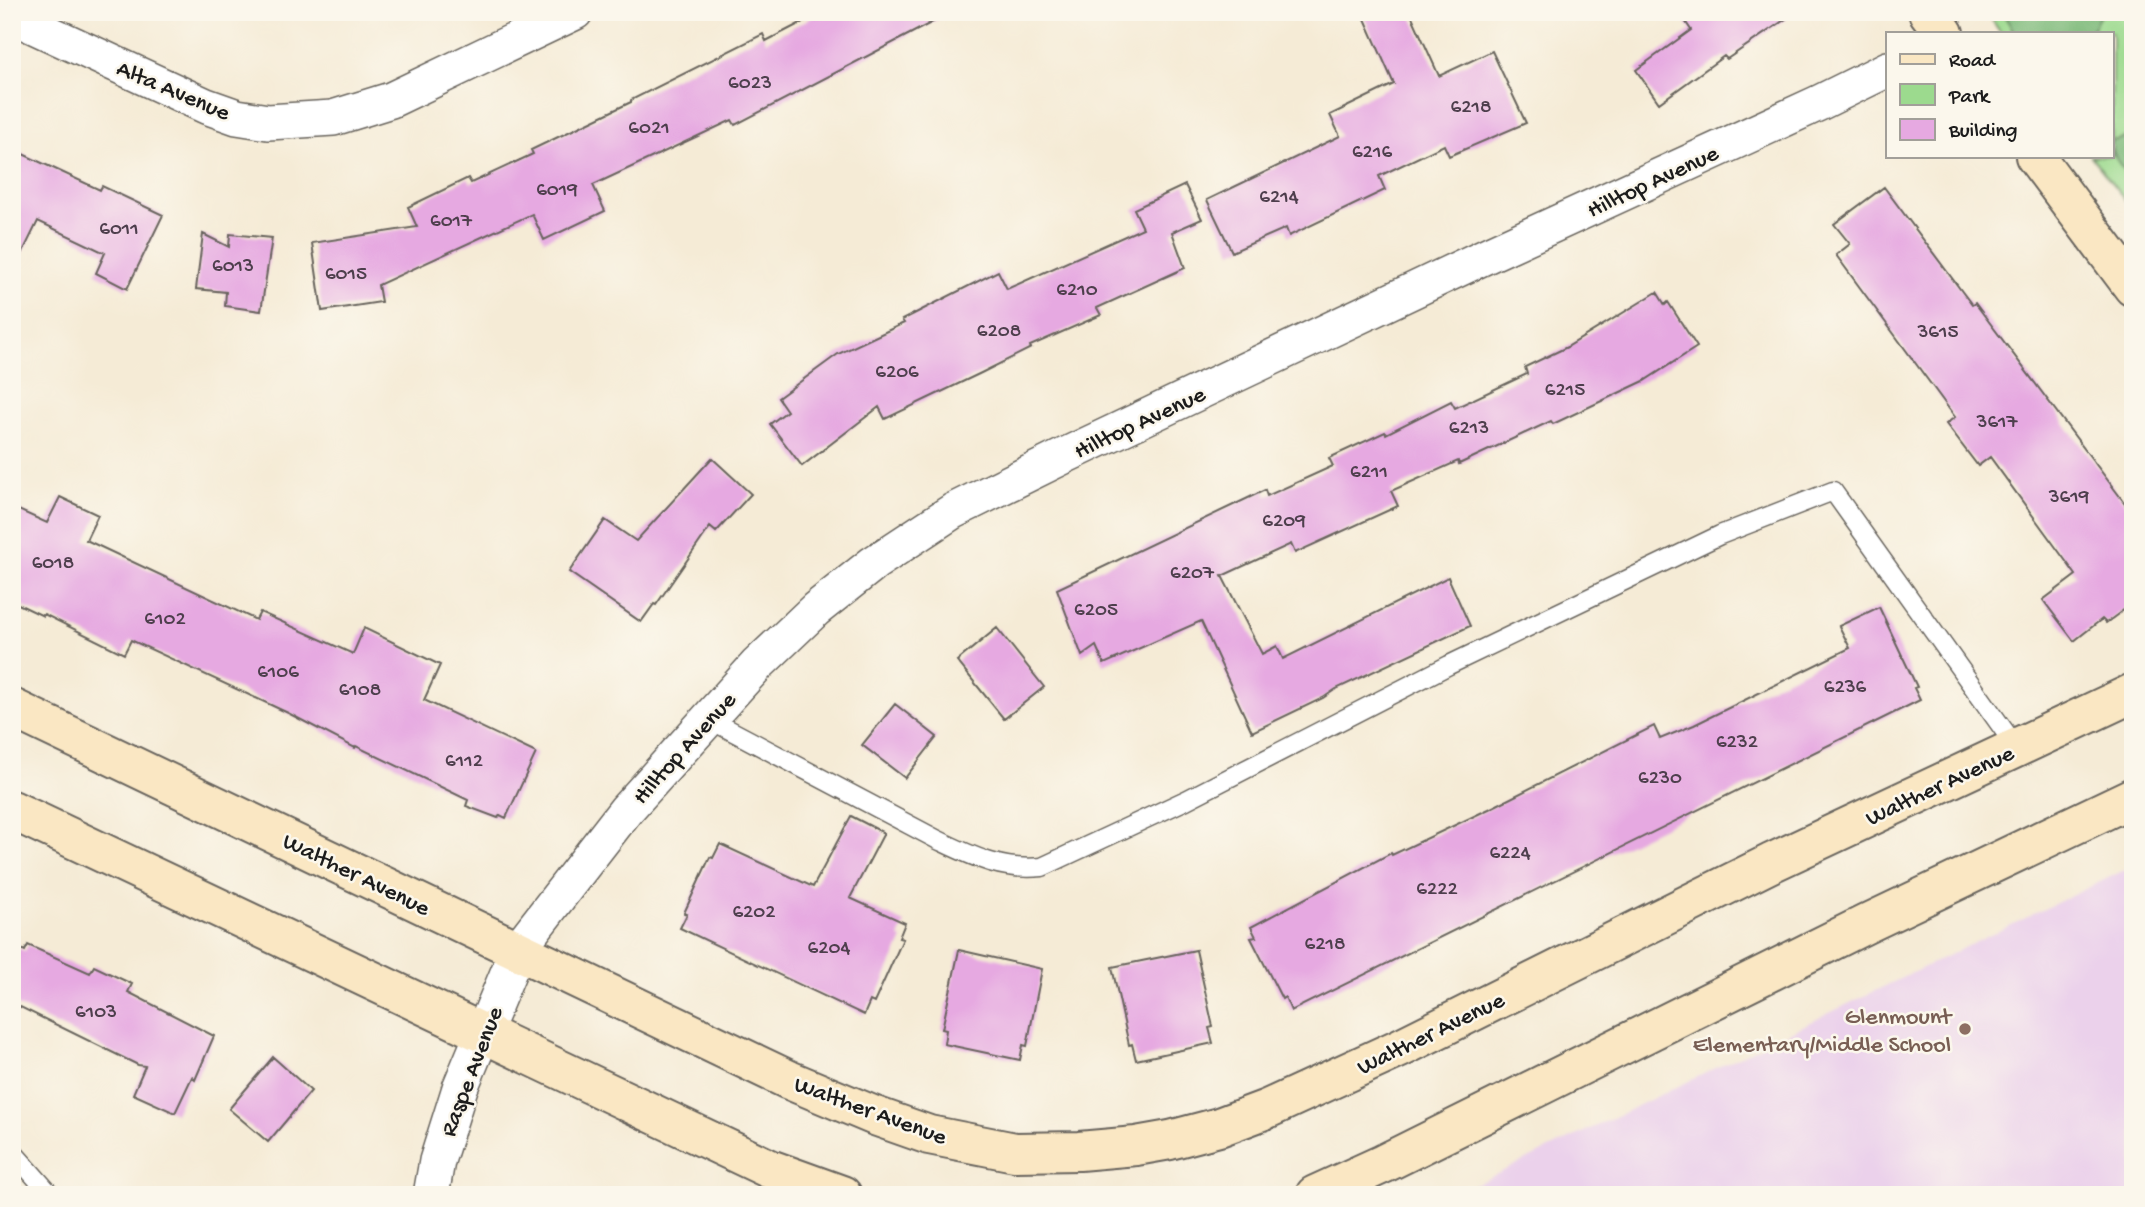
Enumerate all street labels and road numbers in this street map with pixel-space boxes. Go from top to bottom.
street label: Alta Avenue [112,55,234,129]
street label: Hilltop Avenue [1583,140,1724,226]
street label: Hilltop Avenue [1070,381,1211,467]
street label: Hilltop Avenue [628,687,744,812]
street label: Walther Avenue [1862,740,2020,834]
street label: Walther Avenue [277,828,434,925]
street label: Walther Avenue [1353,987,1511,1083]
street label: Raspe Avenue [435,1003,512,1141]
street label: Walther Avenue [789,1071,951,1154]

